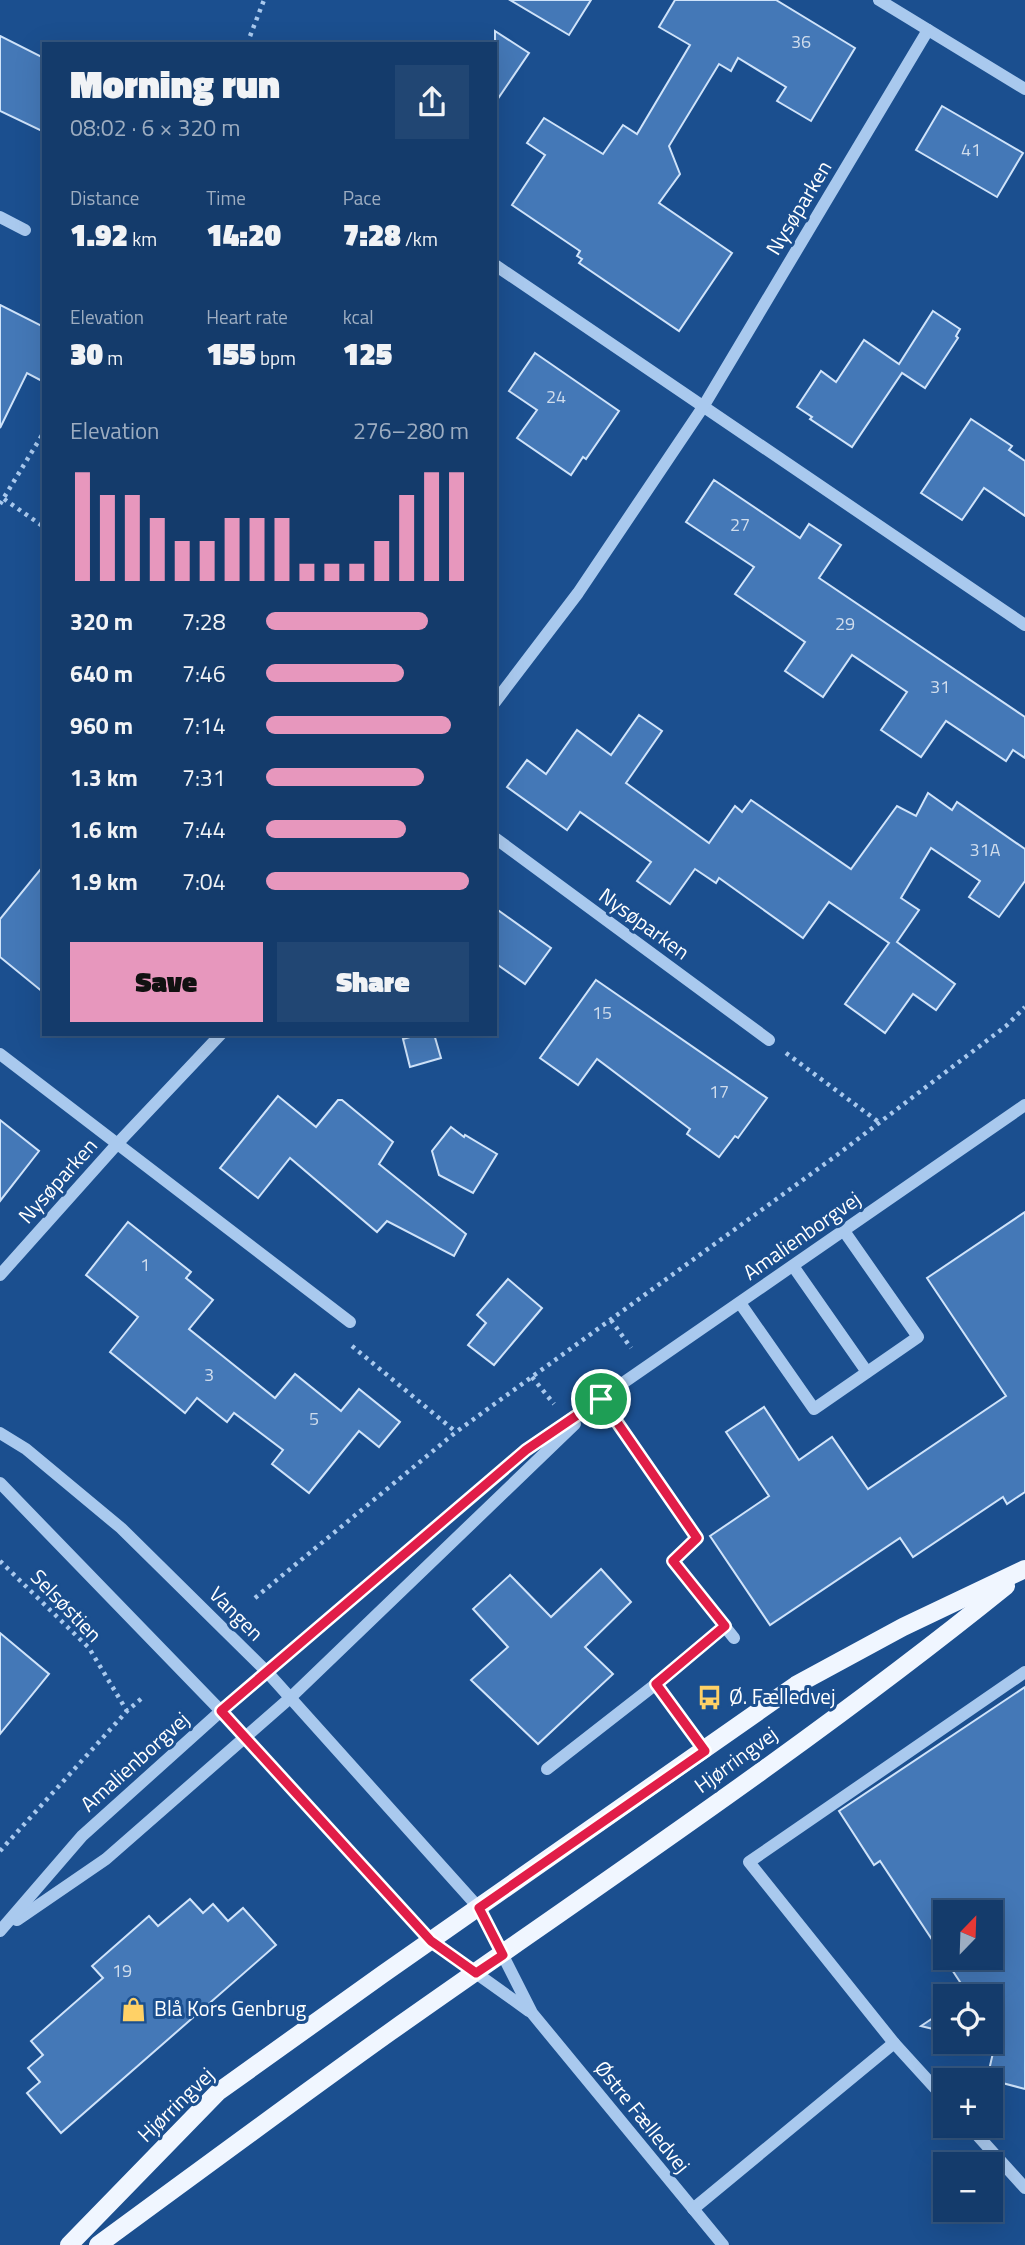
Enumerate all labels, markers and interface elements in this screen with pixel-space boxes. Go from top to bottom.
house number: 36 [791,28,811,55]
text: Morning run [70,55,280,113]
button: share [395,65,469,139]
text: 08:02 · 6 × 320 m [70,110,240,145]
house number: 41 [961,136,981,163]
street label: Nysøparken [757,154,839,261]
text: Distance [70,183,139,212]
text: Time [206,183,246,212]
text: Pace [343,183,381,212]
text: 1.92 [70,212,128,258]
text: 14:20 [206,212,281,258]
text: 7:28 [343,212,401,258]
text: km [128,224,157,253]
text: /km [401,224,438,253]
text: Elevation [70,302,144,331]
text: Heart rate [206,302,288,331]
text: kcal [343,302,374,331]
text: 30 [70,331,103,377]
text: 155 [206,331,256,377]
text: 125 [343,331,392,377]
text: m [103,343,123,372]
text: bpm [256,343,296,372]
house number: 24 [546,383,566,410]
text: Elevation [70,413,159,448]
text: 276–280 m [353,413,469,448]
house number: 27 [730,511,750,538]
text: 320 m [70,604,133,639]
text: 7:28 [182,604,226,639]
house number: 29 [835,610,855,637]
text: 640 m [70,656,133,691]
text: 7:46 [182,656,226,691]
house number: 31 [930,673,950,700]
text: 960 m [70,708,133,743]
text: 7:14 [182,708,226,743]
text: 1.3 km [70,760,138,795]
text: 7:31 [182,760,226,795]
text: 1.6 km [70,812,138,847]
text: 7:44 [182,812,226,847]
house number: 31A [970,836,1001,863]
text: 1.9 km [70,864,138,899]
text: 7:04 [182,864,226,899]
street label: Nysøparken [592,879,697,967]
button: Save [70,942,263,1022]
button: Share [277,942,469,1022]
house number: 15 [592,999,612,1026]
house number: 17 [709,1078,729,1105]
street label: Nysøparken [10,1130,104,1230]
street label: Amalienborgvej [736,1183,867,1288]
house number: 1 [140,1251,150,1278]
house number: 3 [204,1361,214,1388]
pin [571,1369,631,1429]
icon: arrive [582,1380,620,1418]
house number: 5 [309,1405,319,1432]
street label: Selsøstien [23,1561,110,1649]
street label: Vangen [202,1579,271,1648]
place label: Ø. Fælledvej [729,1680,836,1712]
bus stop icon: Ø. Fælledvej [695,1683,723,1711]
street label: Amalienborgvej [73,1703,196,1819]
street label: Hjørringvej [687,1718,784,1800]
north arrow [933,1900,1003,1970]
map controls [933,1900,1003,2222]
house number: 19 [112,1957,132,1984]
button: locate [933,1984,1003,2054]
place label: Blå Kors Genbrug [154,1992,307,2024]
shop icon: Blå Kors Genbrug [120,1995,148,2023]
street label: Østre Fælledvej [587,2053,698,2180]
street label: Hjørringvej [130,2059,221,2149]
button: + [933,2068,1003,2138]
button: − [933,2152,1003,2222]

